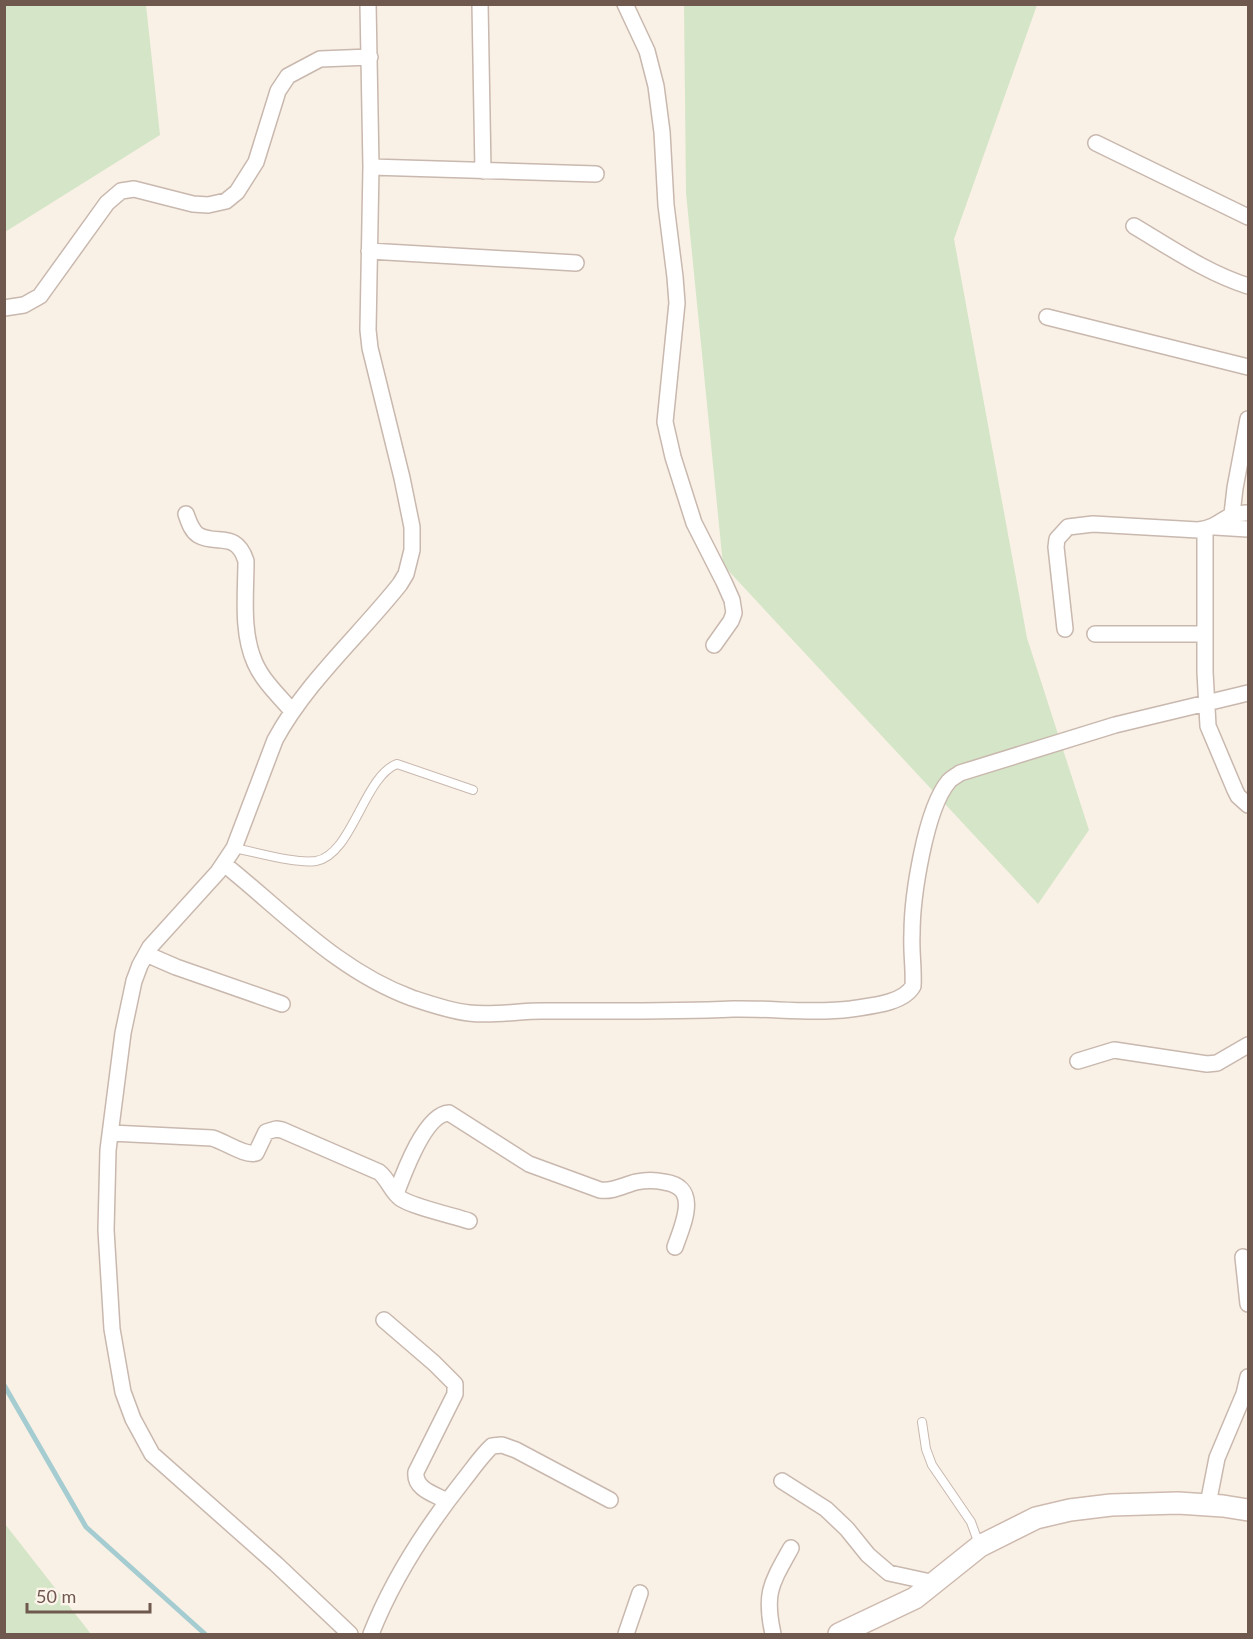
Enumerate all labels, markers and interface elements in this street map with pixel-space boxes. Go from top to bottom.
scale bar [27,1576,150,1614]
text: 50 m [36,1585,76,1607]

